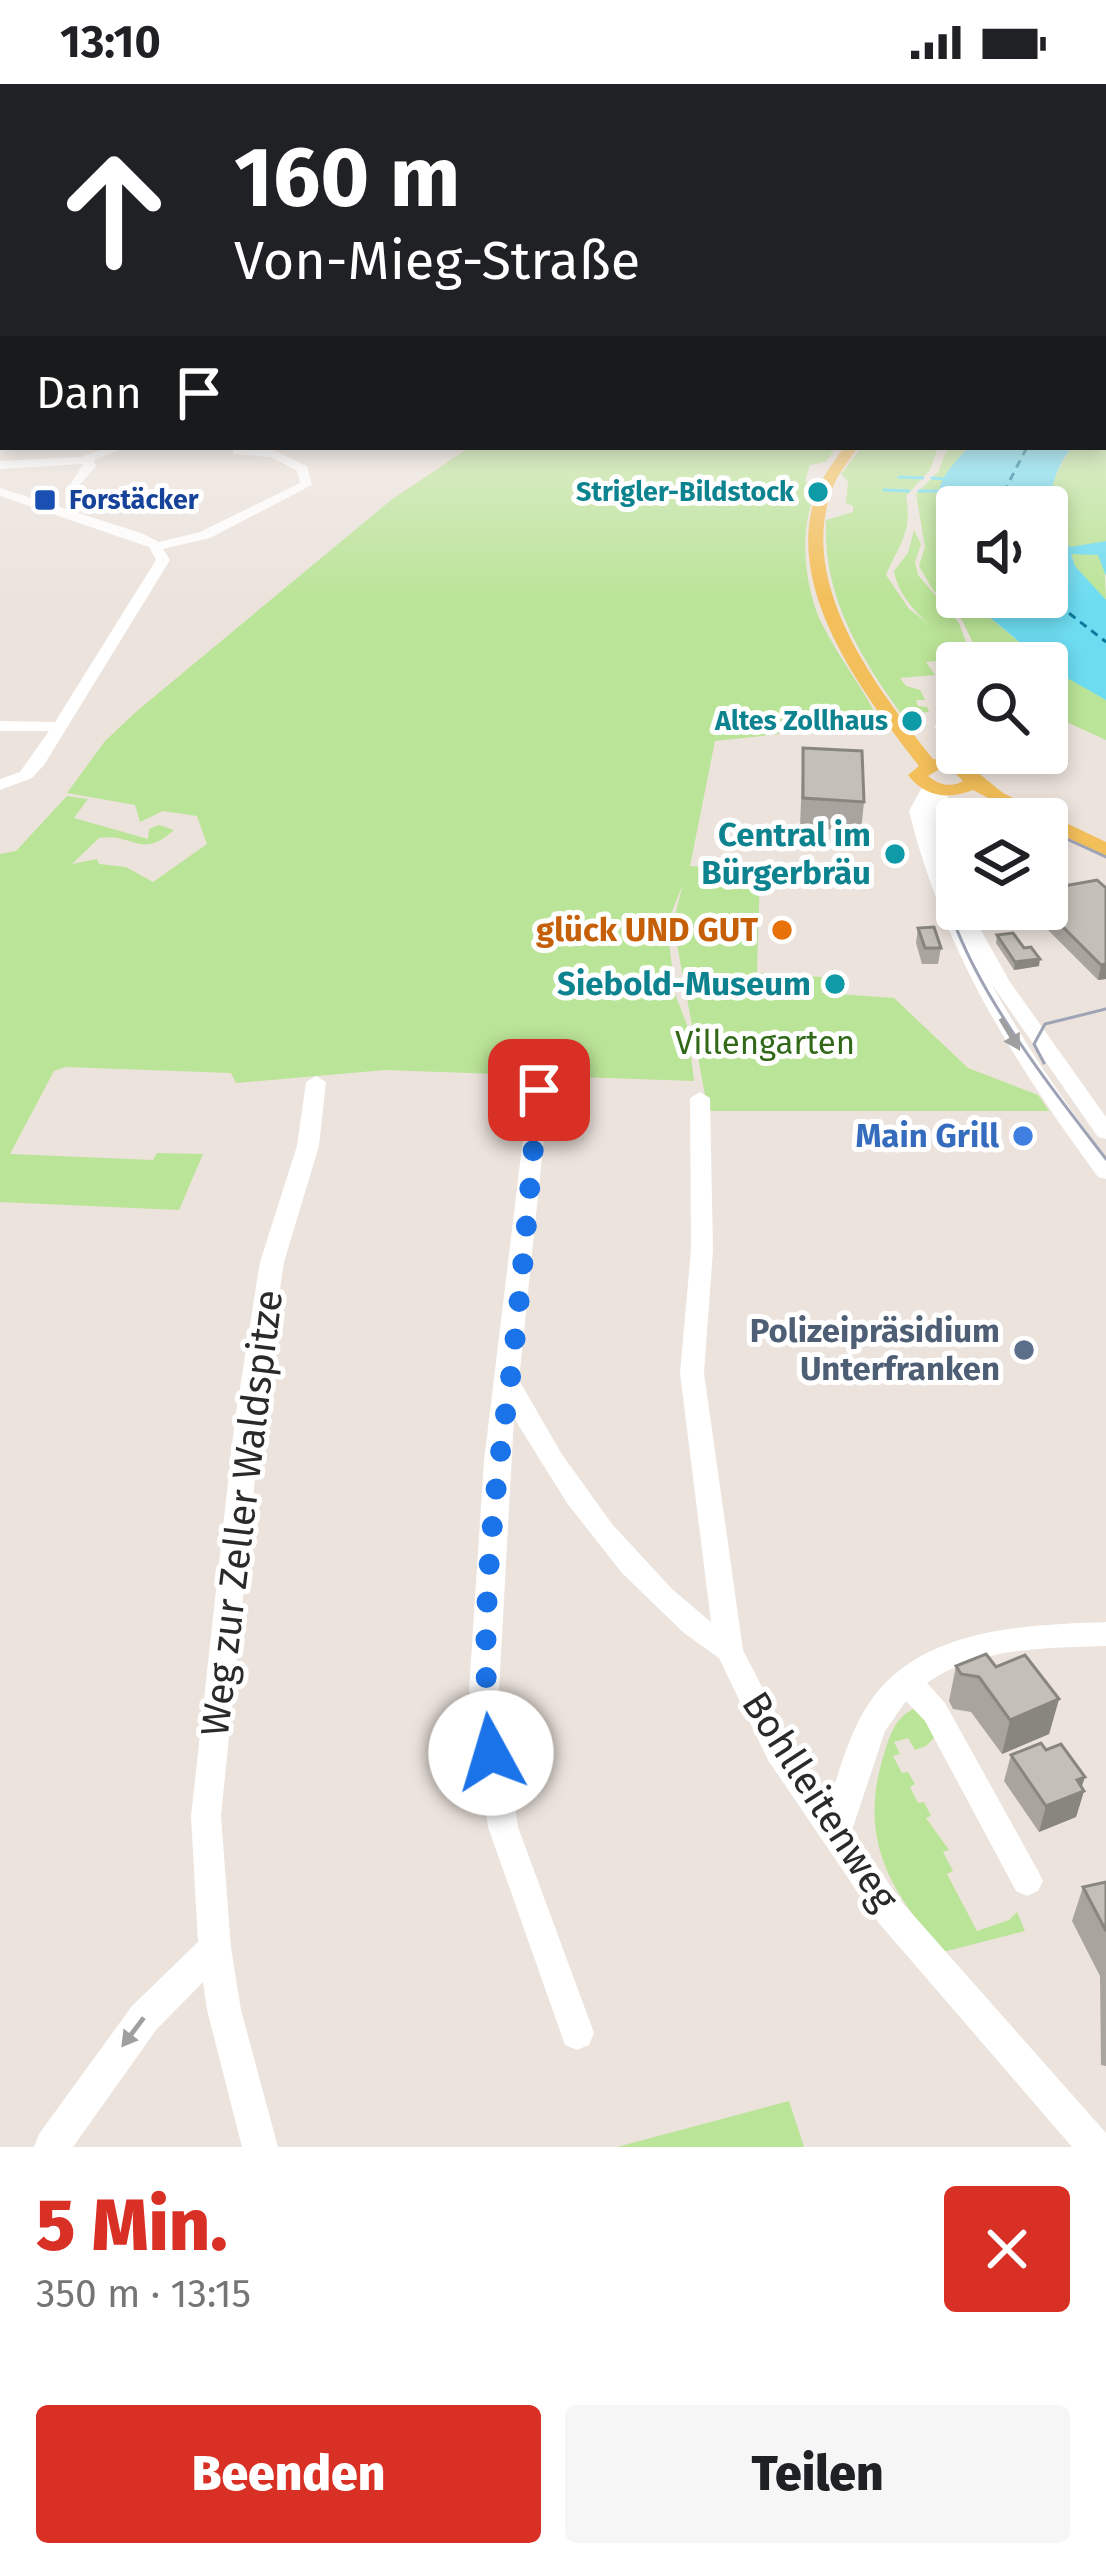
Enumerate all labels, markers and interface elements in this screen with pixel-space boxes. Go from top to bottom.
text: 13:10 [60,15,161,69]
text: 160 m [234,127,460,228]
icon: ahead [36,132,192,288]
text: Von-Mieg-Straße [234,229,640,293]
icon: arrive [166,360,232,426]
text: Dann [36,366,142,420]
place label: Strigler-Bildstock [576,476,795,508]
marker: Strigler-Bildstock [805,479,831,505]
place label: Forstäcker [69,484,199,516]
map controls [936,486,1068,930]
button: sound [936,486,1068,618]
marker: Forstäcker [32,487,58,513]
button: search [936,642,1068,774]
place label: Altes Zollhaus [714,705,888,737]
marker: Altes Zollhaus [899,708,925,734]
button: layers [936,798,1068,930]
place label: Central im Bürgerbräu [701,815,871,893]
marker: Central im Bürgerbräu [882,841,908,867]
place label: glück UND GUT [536,910,758,950]
marker: glück UND GUT [769,917,795,943]
place label: Siebold-Museum [557,964,811,1004]
marker: Siebold-Museum [822,971,848,997]
one-way arrow [999,1017,1020,1051]
park label: Villengarten [675,1023,855,1063]
pin [488,1039,590,1141]
icon: arrive [506,1057,572,1123]
place label: Main Grill [855,1116,999,1156]
marker: Main Grill [1010,1123,1036,1149]
street label: Weg zur Zeller Waldspitze [192,1287,292,1739]
place label: Polizeipräsidium Unterfranken [750,1311,1000,1389]
marker: Polizeipräsidium Unterfranken [1011,1337,1037,1363]
street label: Bohlleitenweg [732,1683,908,1920]
position arrow [428,1690,554,1816]
one-way arrow [122,2017,146,2048]
text: 5 Min. [36,2183,228,2269]
button: close [944,2186,1070,2312]
text: 350 m · 13:15 [36,2271,251,2317]
button: Beenden [36,2405,541,2543]
button: Teilen [565,2405,1070,2543]

